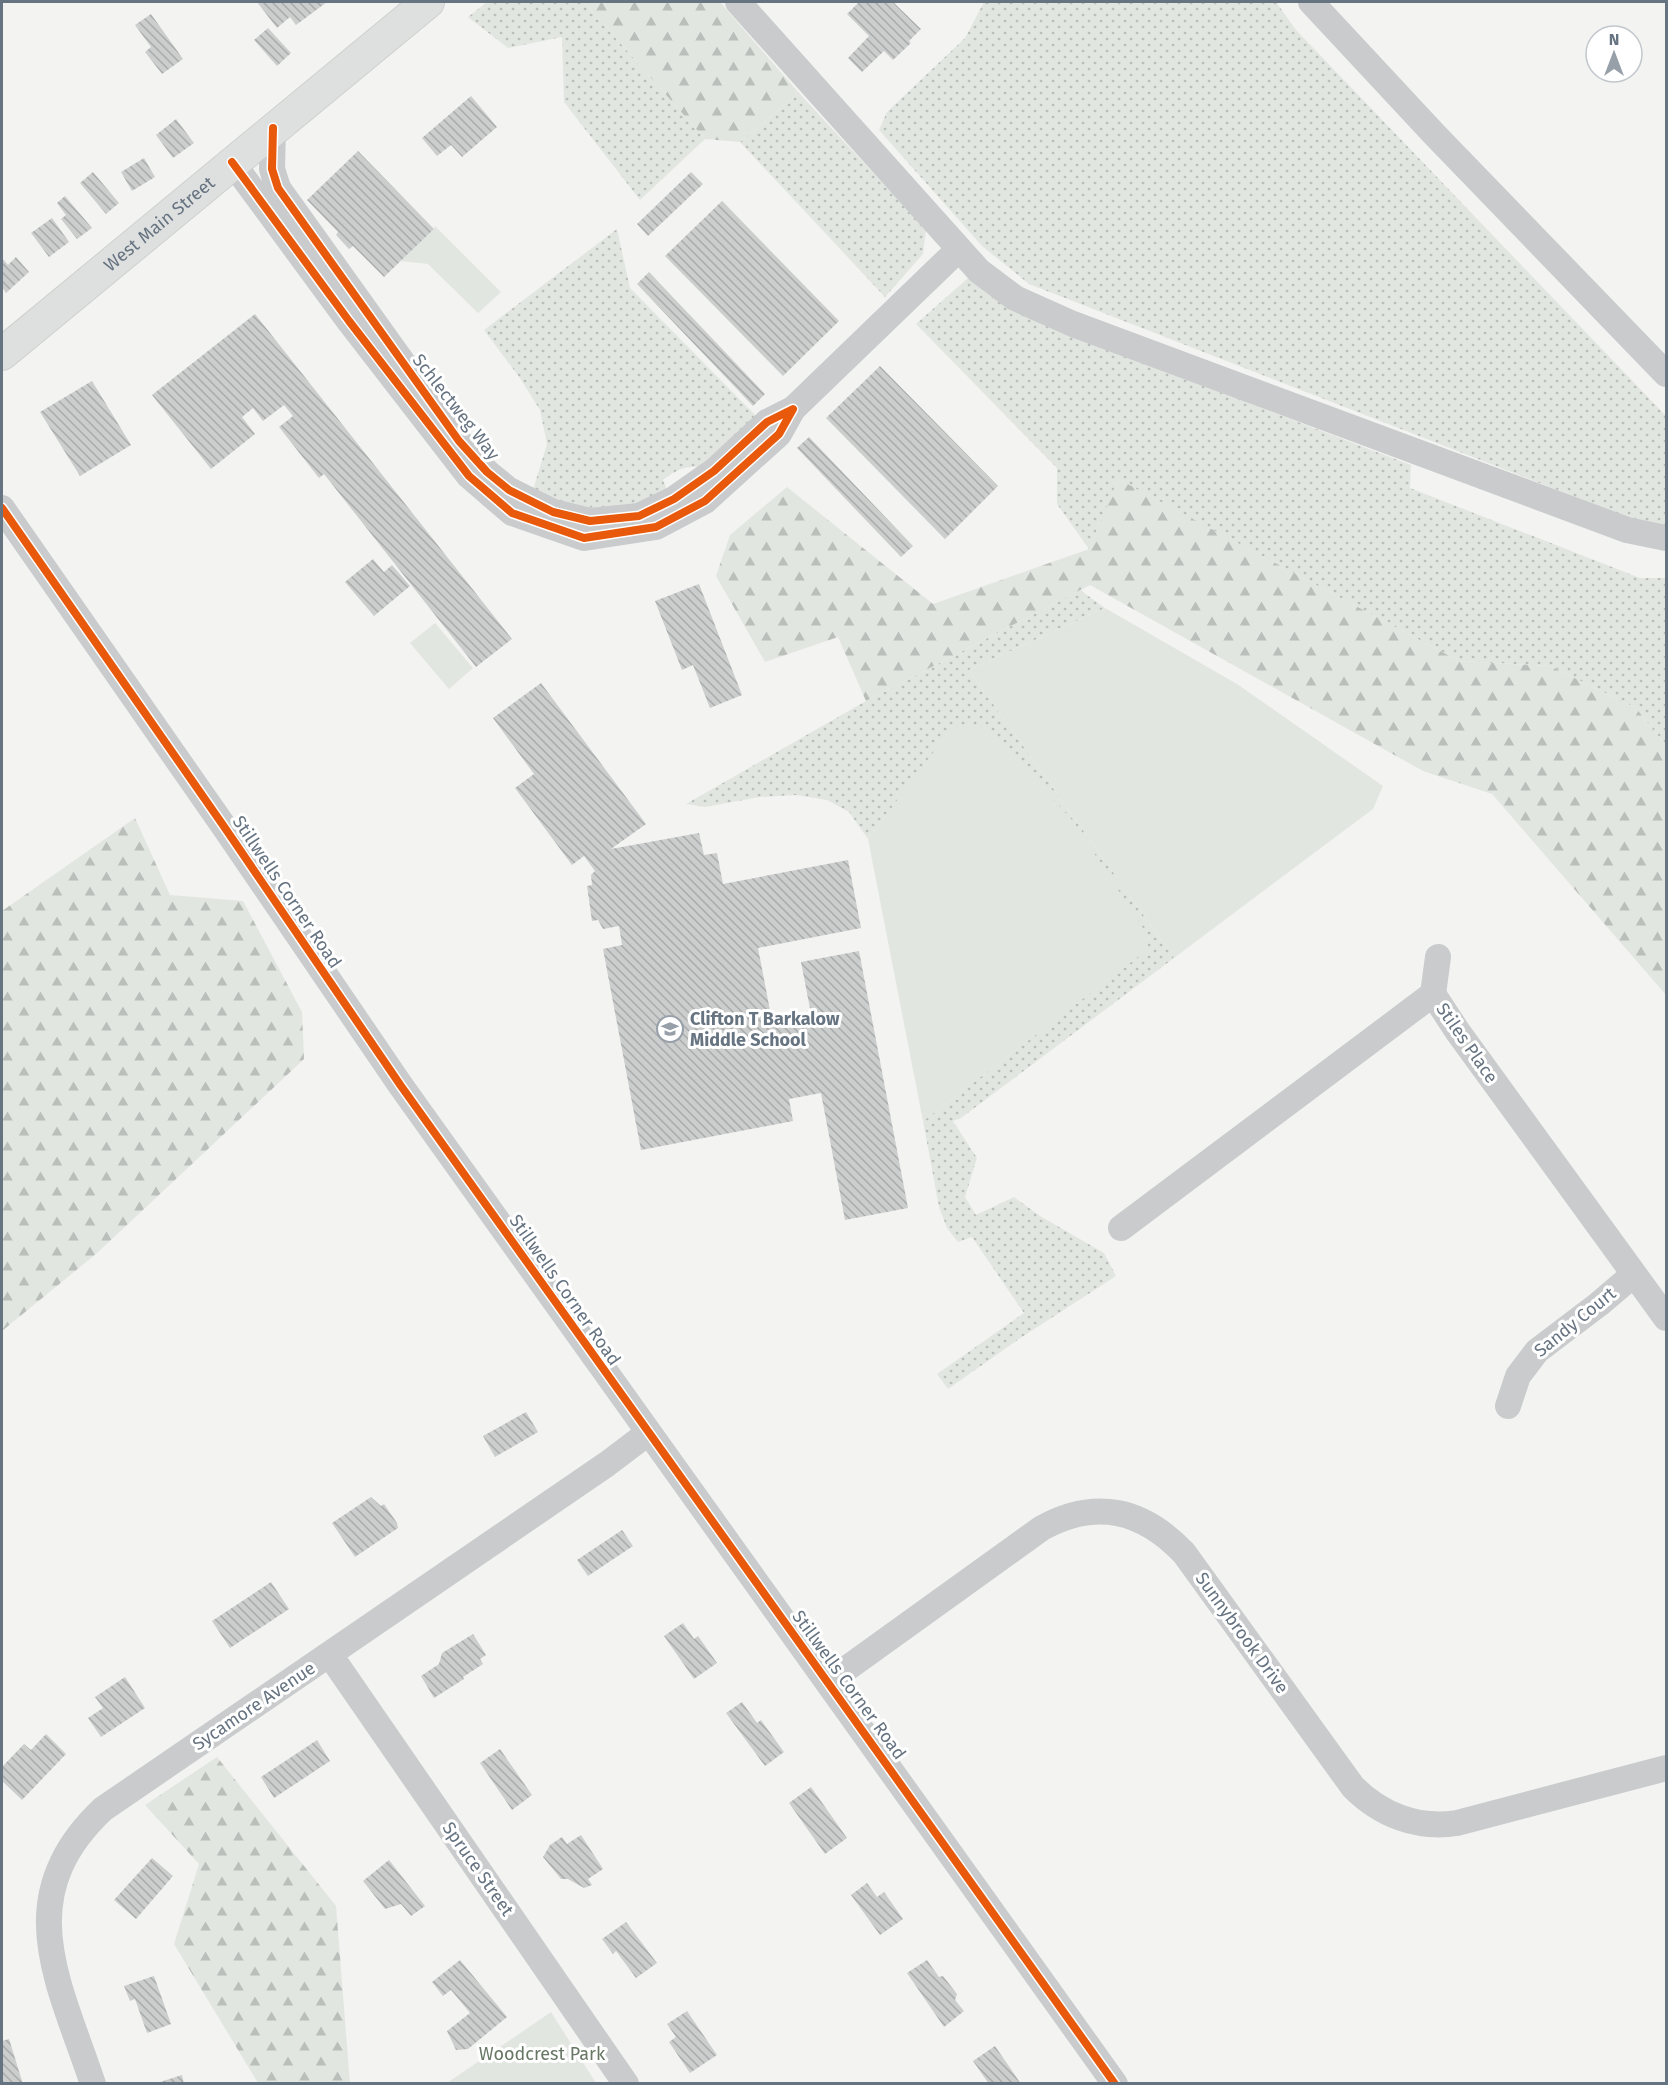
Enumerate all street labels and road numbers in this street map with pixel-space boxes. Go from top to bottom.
street label: West Main Street [99,172,220,276]
street label: Schlectweg Way [408,350,504,465]
street label: Stillwells Corner Road [228,812,346,972]
street label: Stiles Place [1431,999,1503,1087]
street label: Stillwells Corner Road [505,1210,625,1370]
street label: Sandy Court [1530,1282,1621,1362]
street label: Sunnybrook Drive [1191,1568,1293,1698]
street label: Stillwells Corner Road [787,1606,911,1764]
street label: Sycamore Avenue [188,1657,320,1755]
street label: Spruce Street [438,1818,519,1921]

